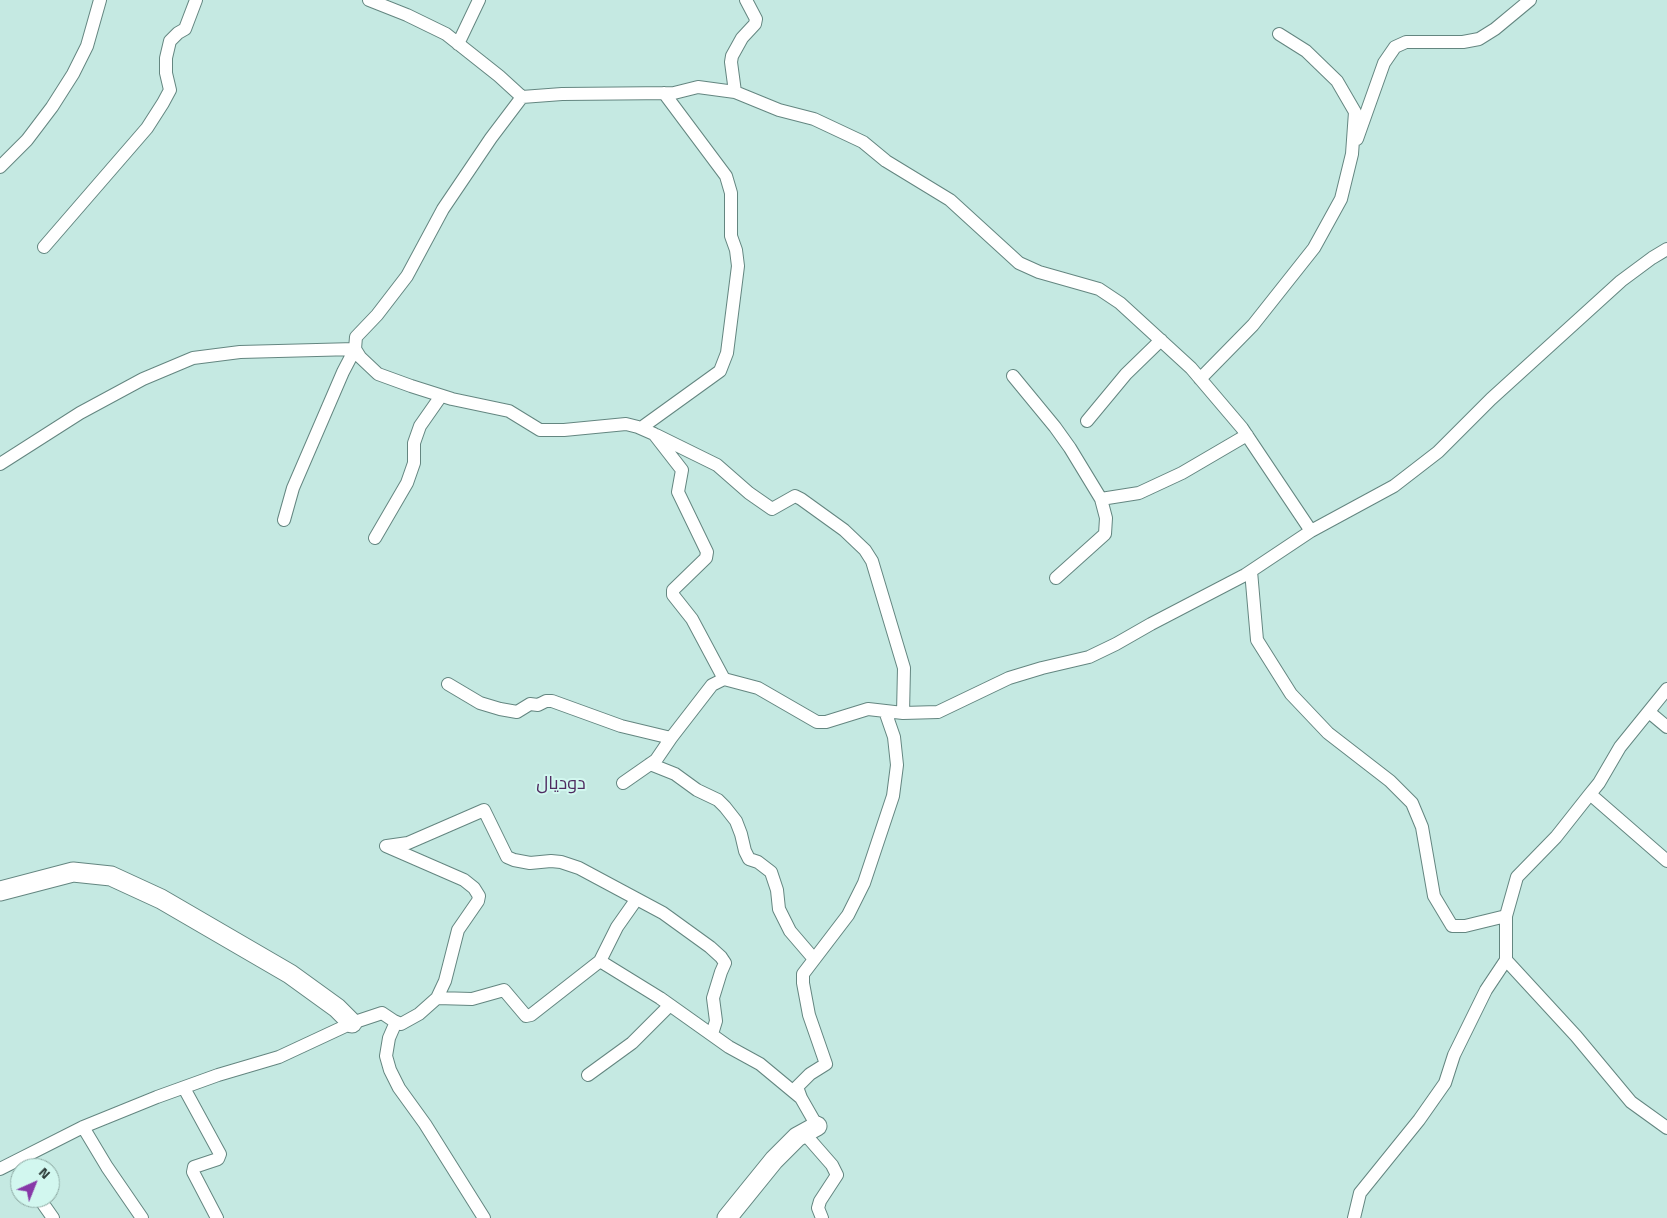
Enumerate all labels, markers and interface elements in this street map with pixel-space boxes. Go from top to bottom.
district label: دودیال [536,774,586,796]
north arrow [10,1158,60,1208]
text: N [34,1162,56,1183]

